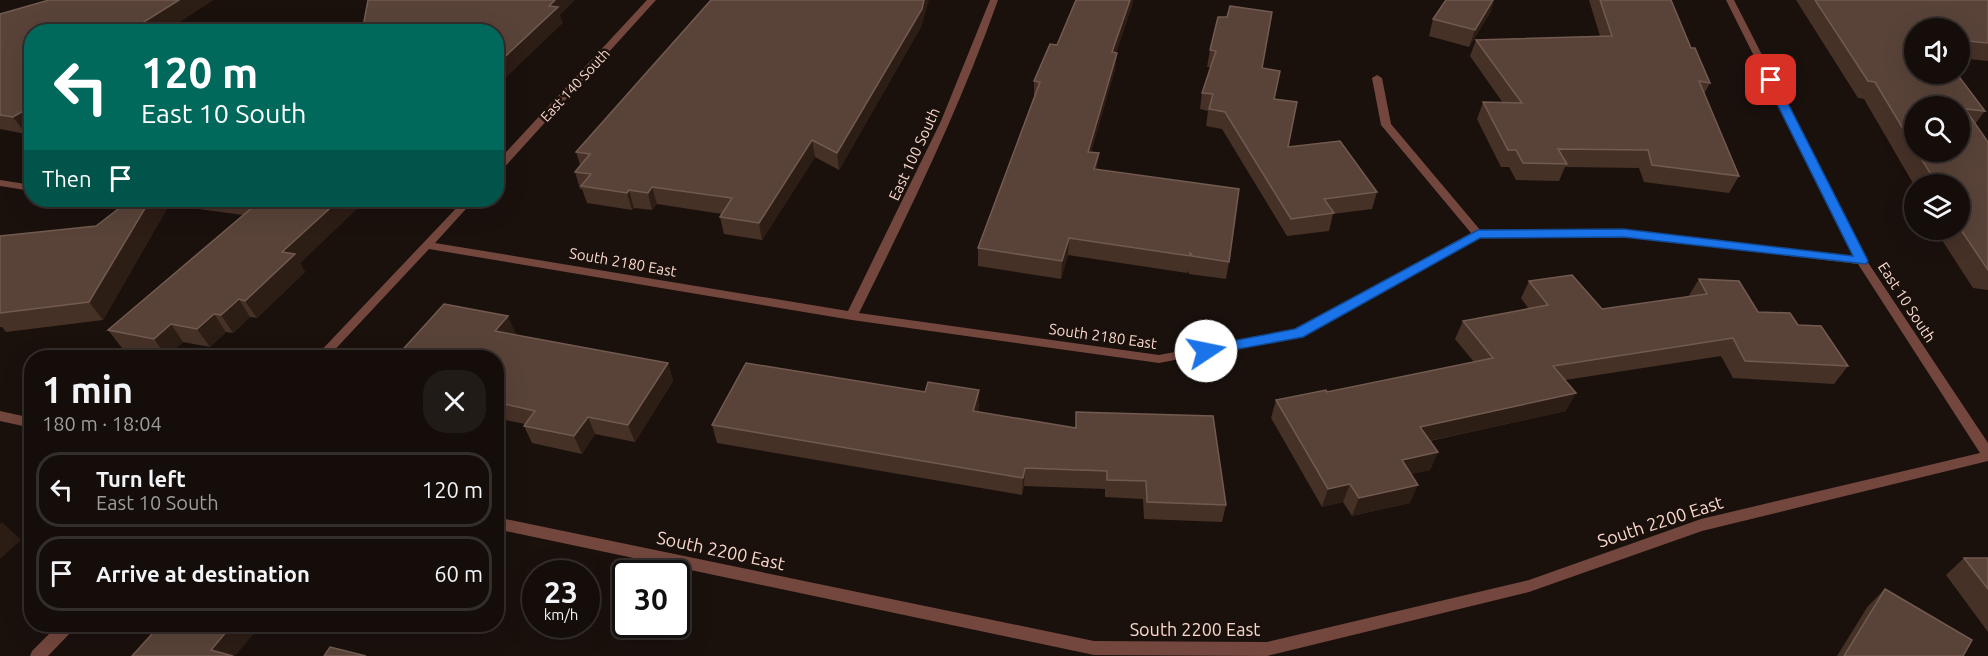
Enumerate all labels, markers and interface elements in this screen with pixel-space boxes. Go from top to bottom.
map controls [1904,18,1970,240]
button: sound [1904,18,1970,84]
street label: East 140 South [537,45,613,125]
icon: left [42,48,120,126]
text: 120 m [141,49,258,96]
pin [1745,54,1796,105]
icon: arrive [1754,63,1787,96]
button: search [1904,96,1970,162]
text: East 10 South [141,98,307,128]
street label: East 100 South [885,105,943,203]
icon: arrive [104,162,137,195]
text: Then [42,166,92,191]
button: layers [1904,174,1970,240]
street label: South 2180 East [568,244,678,280]
street label: East 10 South [1875,259,1939,345]
position arrow [1174,319,1238,383]
street label: South 2180 East [1048,320,1158,352]
text: 1 min [42,369,133,410]
button: close [423,370,486,433]
text: 180 m · 18:04 [42,412,162,435]
text: Turn left [96,466,186,491]
icon: left [45,473,78,506]
text: 120 m [422,477,483,502]
text: East 10 South [96,491,219,514]
street label: South 2200 East [1595,491,1725,551]
street label: South 2200 East [655,527,787,573]
icon: arrive [45,557,78,590]
speed limit sign: 30 [612,560,690,638]
text: Arrive at destination [96,561,310,586]
text: 60 m [434,561,483,586]
text: 23 [544,575,578,609]
text: km/h [544,606,578,623]
street label: South 2200 East [1130,619,1260,639]

